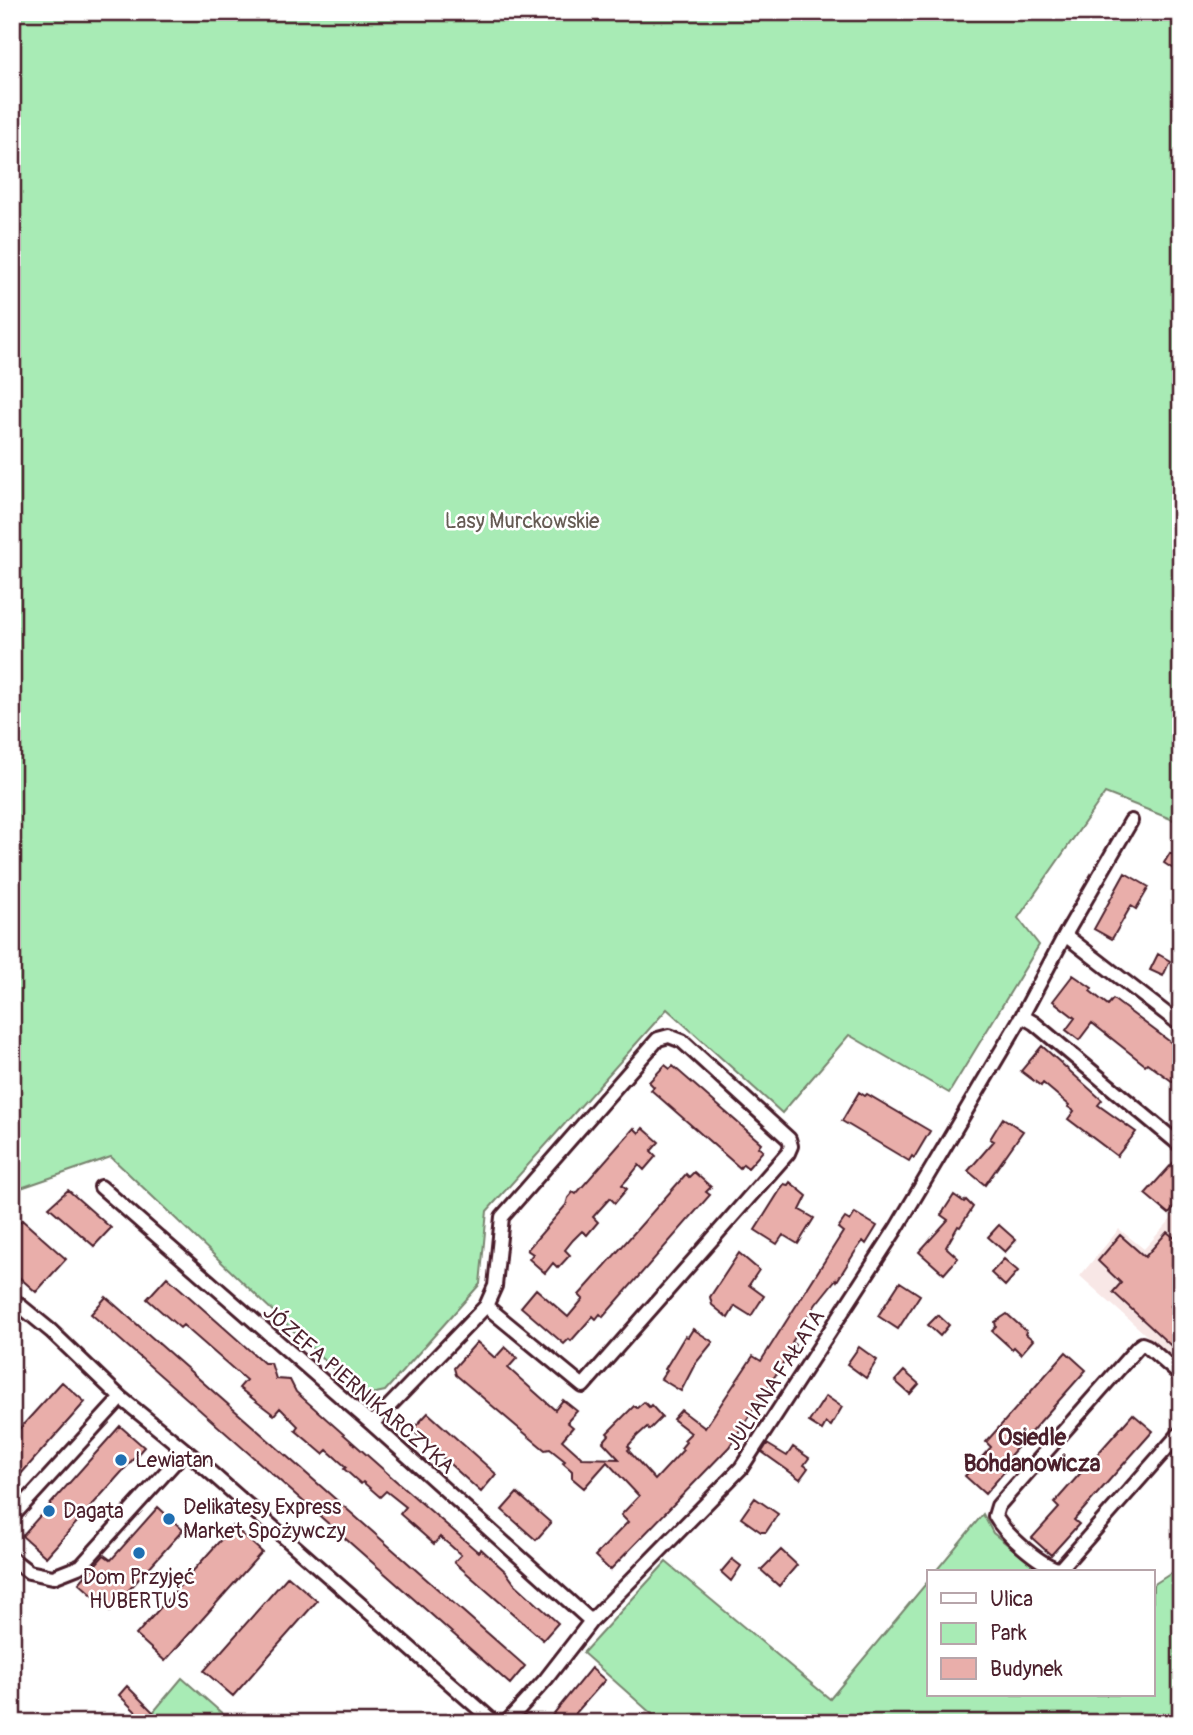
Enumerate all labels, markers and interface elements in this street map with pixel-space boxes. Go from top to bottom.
park label: Lasy Murckowskie [445,508,600,535]
street label: JÓZEFA PIERNIKARCZYKA [257,1298,461,1480]
street label: JULIANA FAŁATA [720,1305,831,1456]
district label: Osiedle Bohdanowicza [963,1423,1101,1478]
place label: Lewiatan [135,1447,214,1474]
marker: Lewiatan [113,1452,129,1468]
place label: Delikatesy Express Market Spożywczy [183,1494,346,1545]
place label: Dagata [63,1498,124,1525]
marker: Dagata [41,1503,57,1519]
marker: Delikatesy Express Market Spożywczy [161,1511,177,1527]
marker: Dom Przyjęć HUBERTUS [131,1545,147,1561]
place label: Dom Przyjęć HUBERTUS [83,1564,195,1615]
legend [927,1570,1154,1696]
text: Ulica [990,1586,1033,1613]
text: Park [990,1620,1027,1647]
text: Budynek [990,1656,1063,1683]

